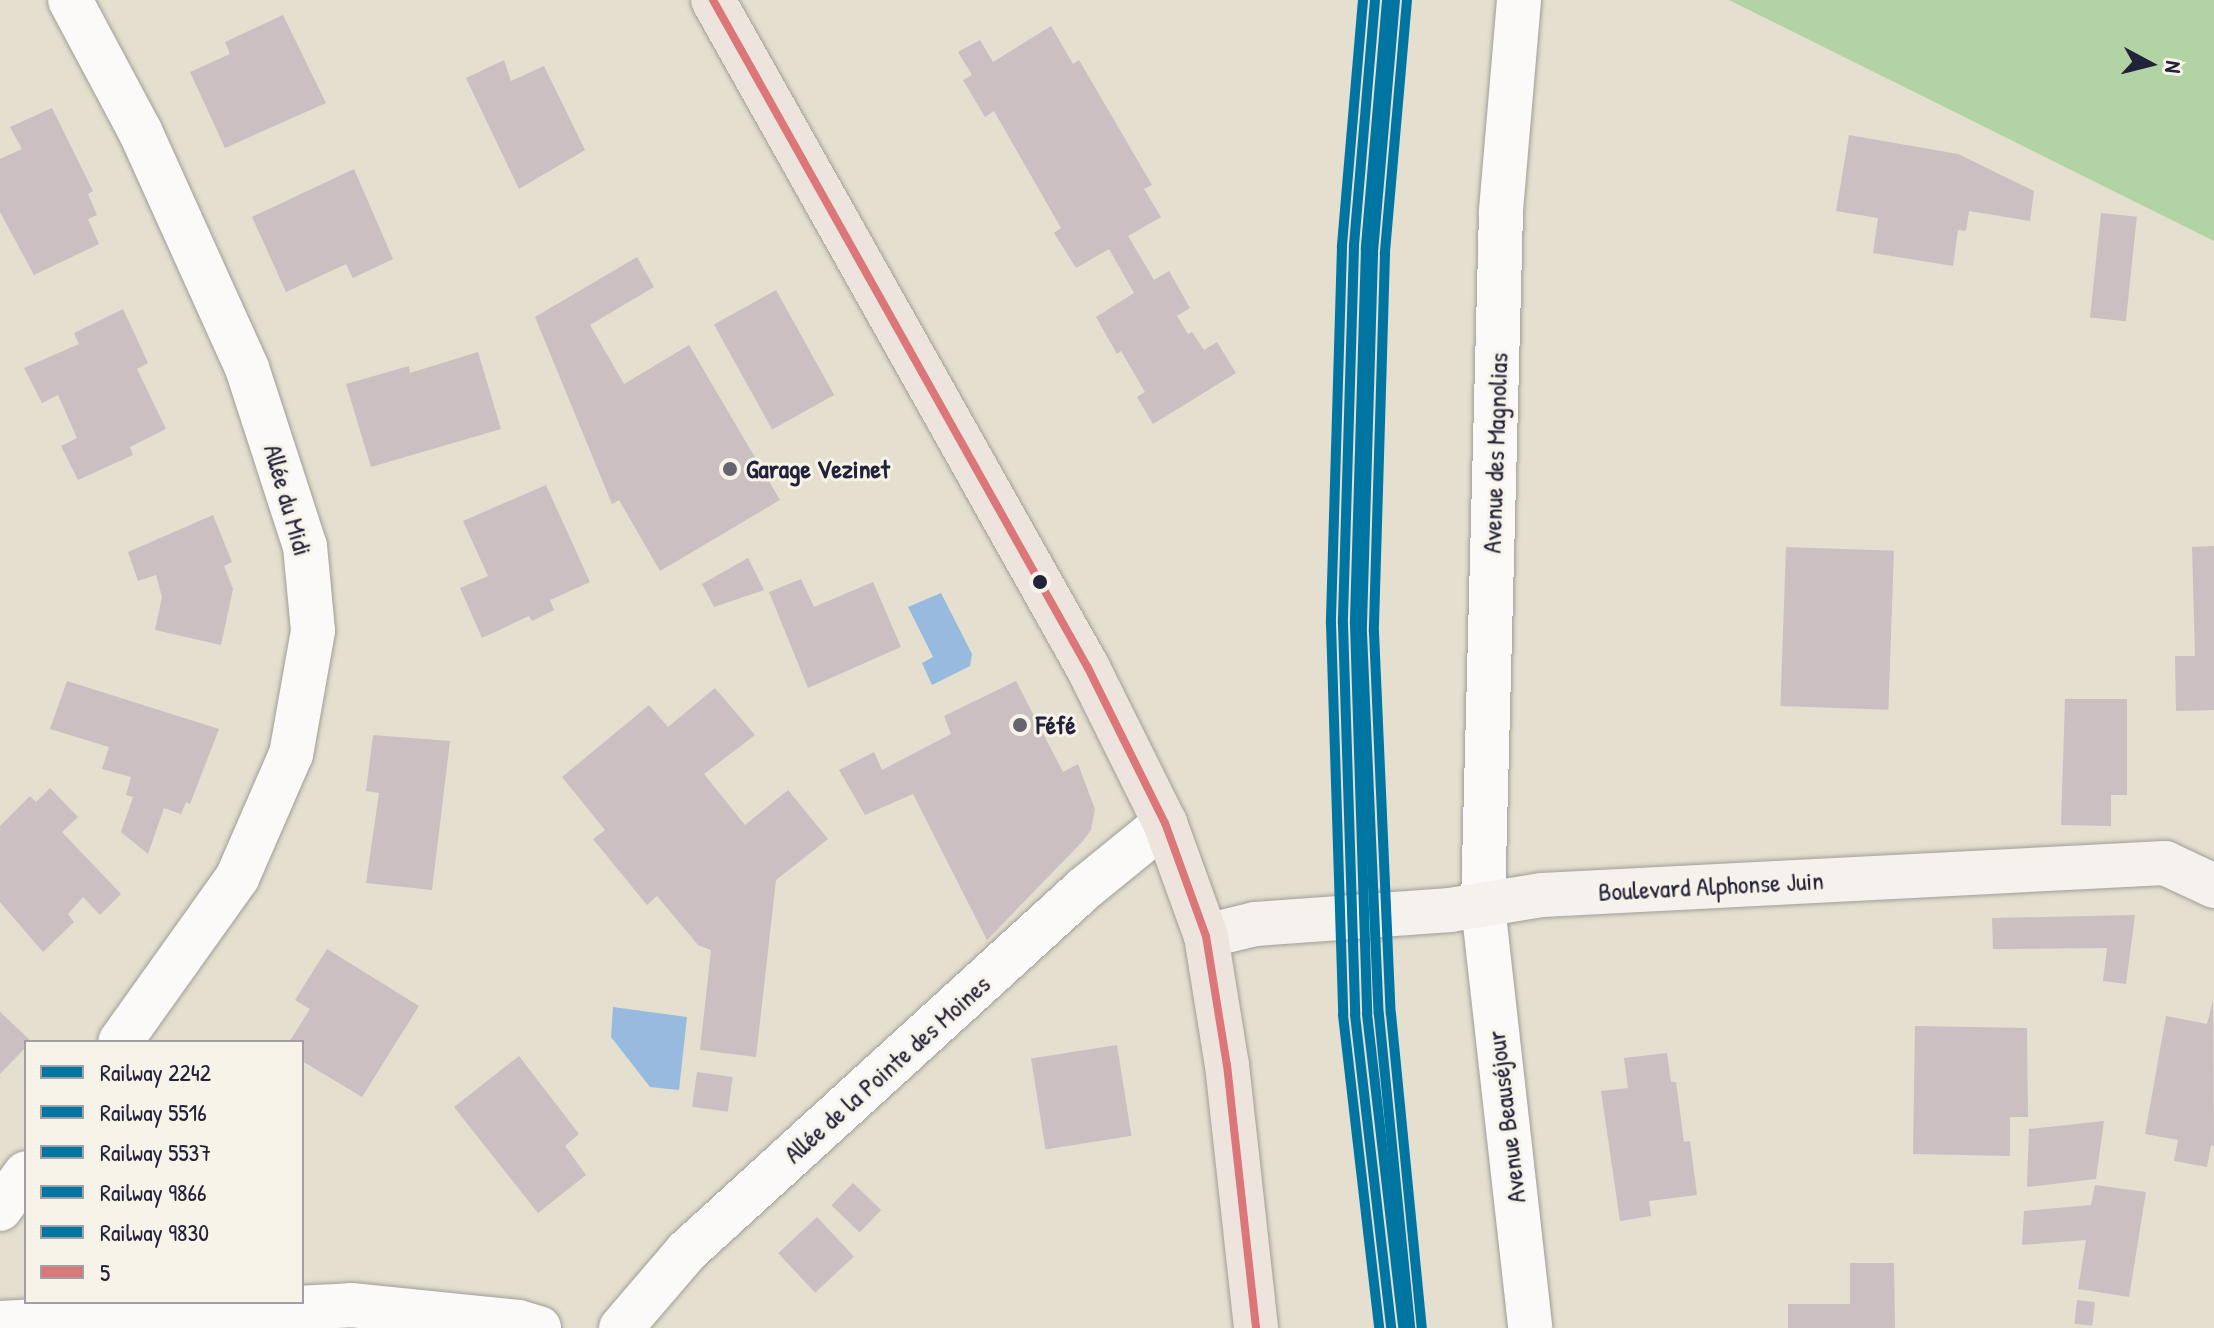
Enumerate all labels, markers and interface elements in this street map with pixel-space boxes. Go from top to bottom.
north arrow [2110,24,2190,104]
text: N [2158,59,2189,75]
street label: Avenue des Magnolias [1476,352,1514,554]
street label: Allée du Midi [257,441,319,559]
place label: Garage Vezinet [746,453,890,485]
marker: Garage Vezinet [721,460,739,478]
unlabelled marker [1032,574,1048,590]
place label: Féfé [1036,709,1076,741]
marker: Féfé [1011,716,1029,734]
street label: Boulevard Alphonse Juin [1597,865,1825,907]
street label: Allée de la Pointe des Moines [778,968,996,1170]
street label: Avenue Beauséjour [1480,1029,1532,1205]
legend [24,1040,304,1304]
text: Railway 2242 [100,1056,211,1088]
text: Railway 5516 [100,1096,207,1128]
text: Railway 5537 [100,1136,211,1168]
text: Railway 9866 [100,1176,207,1208]
text: Railway 9830 [100,1216,209,1248]
text: 5 [100,1256,110,1288]

